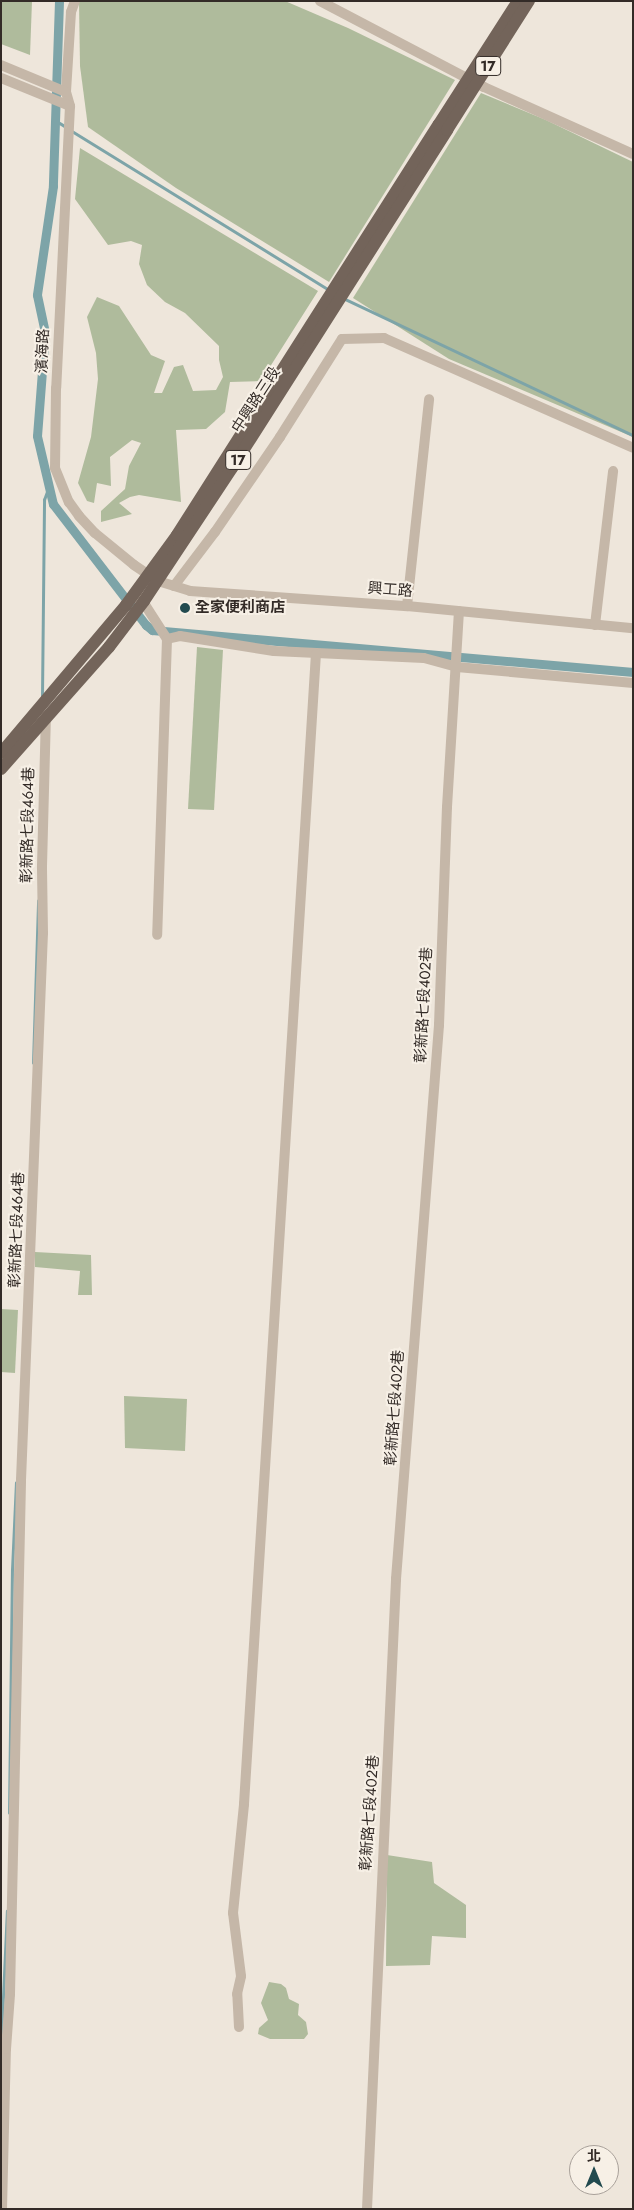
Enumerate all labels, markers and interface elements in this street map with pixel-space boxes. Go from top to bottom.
road number: 17 [474,54,502,78]
street label: 濱海路 [33,328,53,374]
street label: 中興路三段 [228,364,284,436]
road number: 17 [224,448,252,472]
street label: 興工路 [367,579,413,601]
place label: 全家便利商店 [195,599,285,617]
marker: 全家便利商店 [179,602,191,614]
street label: 彰新路七段464巷 [18,767,38,883]
street label: 彰新路七段402巷 [412,946,436,1064]
street label: 彰新路七段464巷 [6,1172,28,1288]
street label: 彰新路七段402巷 [382,1349,408,1467]
street label: 彰新路七段402巷 [357,1754,383,1872]
north arrow [569,2145,619,2195]
text: 北 [587,2146,601,2166]

